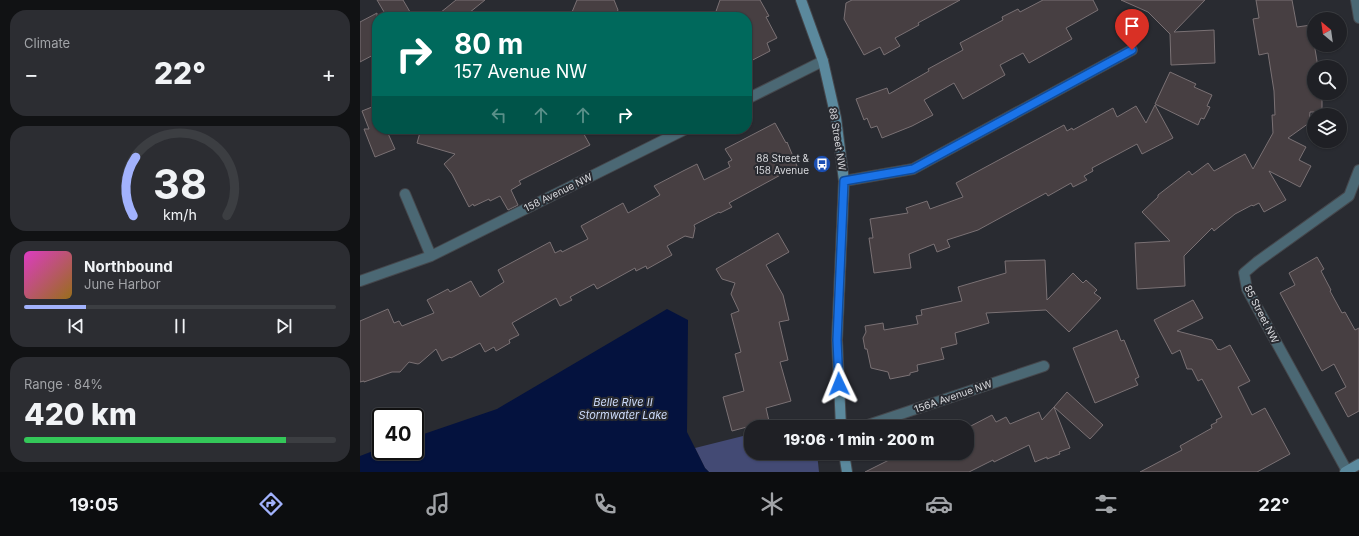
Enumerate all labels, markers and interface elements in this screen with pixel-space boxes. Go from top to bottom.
pin [1115,9,1149,50]
north arrow [1307,12,1347,52]
map controls [1307,12,1347,148]
icon: arrive [1121,15,1143,37]
text: 80 m [454,27,523,61]
icon: right [388,28,440,80]
text: Climate [24,35,70,51]
text: 22° [154,55,206,91]
button: search [1307,60,1347,100]
text: − [24,61,39,87]
text: + [321,61,336,87]
text: 157 Avenue NW [454,61,587,82]
icon: left [488,104,510,126]
icon: ahead [530,104,552,126]
icon: ahead [572,104,594,126]
icon: right [614,104,636,126]
street label: 88 Street NW [827,107,849,171]
button: layers [1307,108,1347,148]
place label: 88 Street & 158 Avenue [755,152,810,176]
bus stop icon: 88 Street & 158 Avenue [812,154,832,174]
text: 38 [153,159,207,209]
street label: 158 Avenue NW [522,170,594,214]
text: km/h [163,206,197,223]
text: Northbound [84,257,173,276]
text: June Harbor [84,276,161,292]
street label: 85 Street NW [1242,283,1282,345]
icon: previous [65,315,87,337]
icon: pause [169,315,191,337]
icon: next [273,315,295,337]
position arrow [818,363,860,405]
text: Range · 84% [24,376,103,392]
street label: 156A Avenue NW [913,377,994,415]
water label: Belle Rive II Stormwater Lake [579,395,667,422]
text: 420 km [24,396,137,432]
speed limit sign: 40 [372,408,424,460]
text: 19:06 · 1 min · 200 m [784,430,934,449]
icon: directions [257,490,285,518]
icon: music [424,490,452,518]
icon: phone [591,490,619,518]
icon: climate [758,490,786,518]
icon: car [925,490,953,518]
icon: filters [1092,490,1120,518]
text: 19:05 [69,494,119,515]
text: 22° [1259,494,1290,515]

